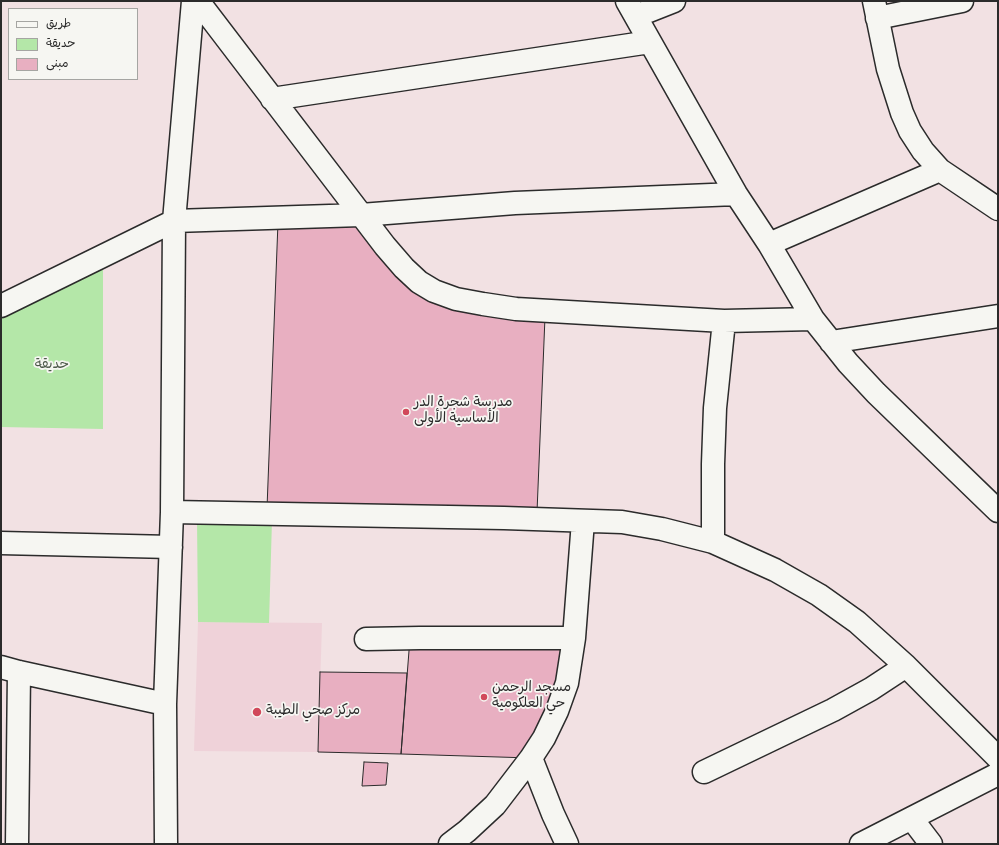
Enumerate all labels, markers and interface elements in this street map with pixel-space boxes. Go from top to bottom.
legend [8,8,138,80]
text: طريق [46,18,71,32]
text: حديقة [46,38,75,52]
text: مبنى [46,58,69,72]
park label: حديقة [35,358,69,374]
place label: مدرسة شجرة الدر الأساسية الأولى [414,396,512,428]
marker: مدرسة شجرة الدر الأساسية الأولى [401,407,411,417]
place label: مسجد الرحمن حي العلكومية [492,681,571,714]
marker: مسجد الرحمن حي العلكومية [479,692,489,702]
place label: مركز صحي الطيبة [266,704,360,720]
marker: مركز صحي الطيبة [251,706,263,718]

